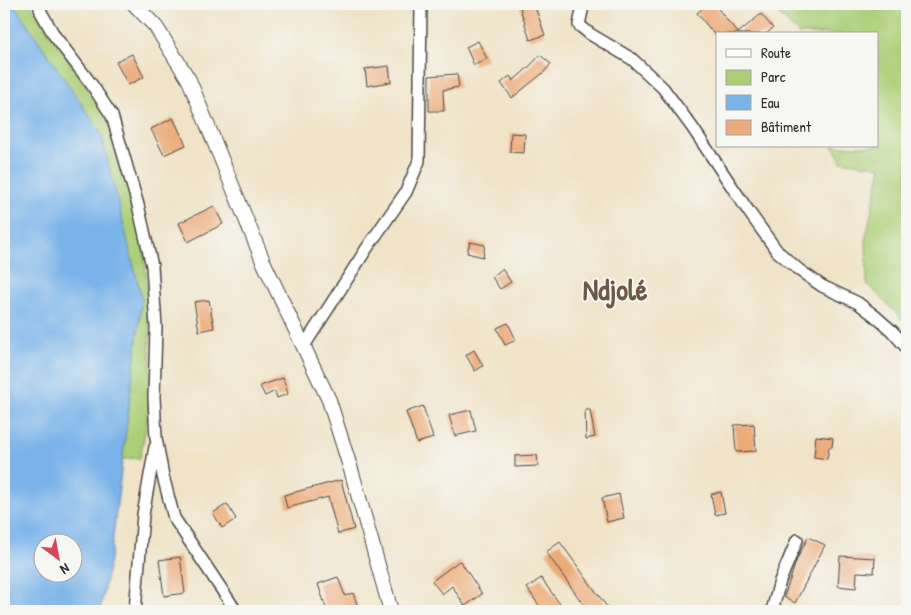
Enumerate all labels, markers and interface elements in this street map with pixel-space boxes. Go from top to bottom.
legend [716,32,878,148]
text: Route [761,42,791,63]
text: Parc [761,66,786,87]
text: Eau [761,92,780,113]
text: Bâtiment [761,116,812,137]
district label: Ndjolé [583,270,648,309]
north arrow [32,532,82,582]
text: N [56,559,73,580]

